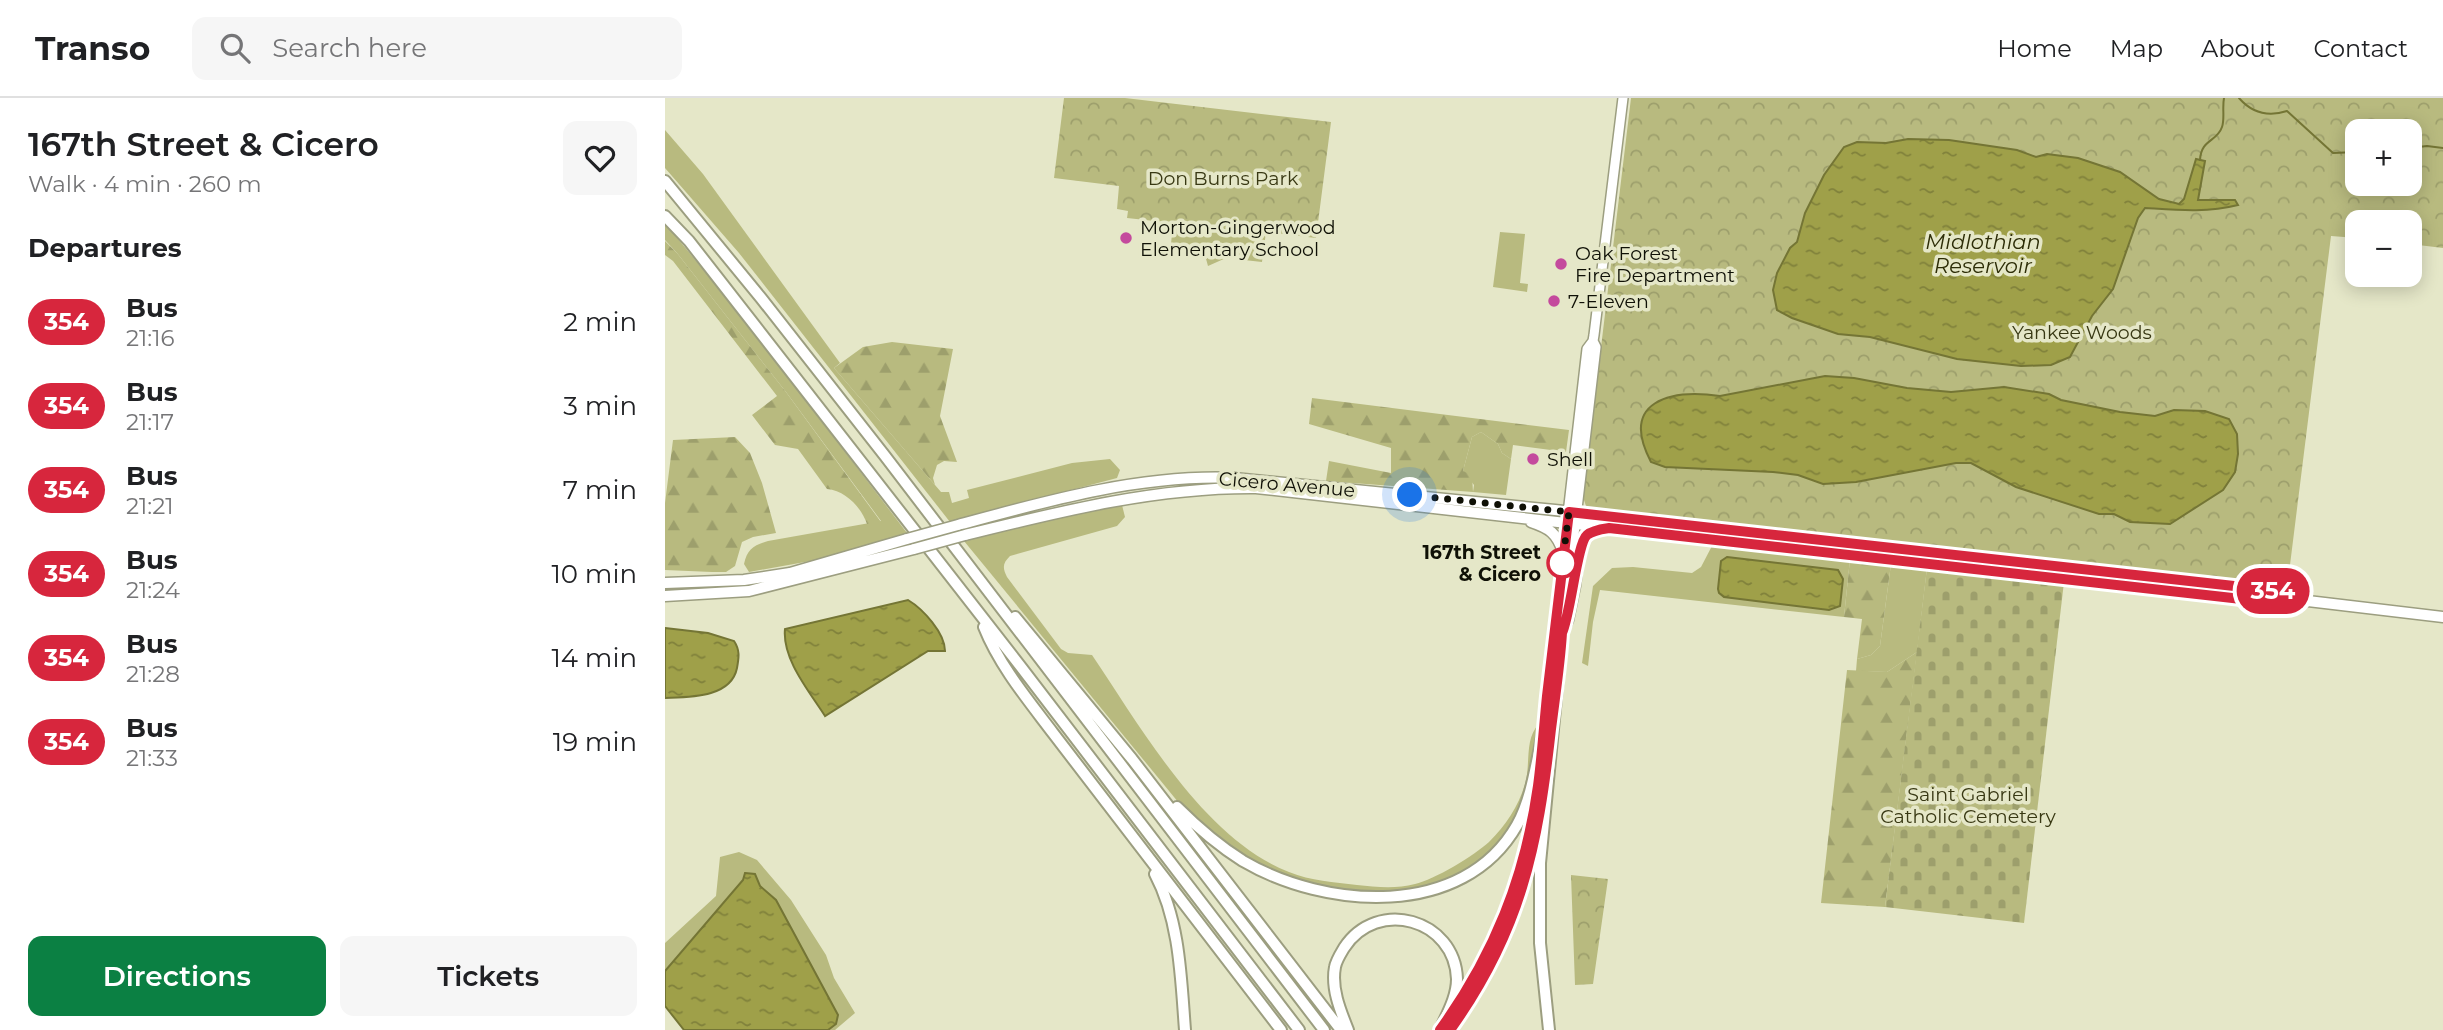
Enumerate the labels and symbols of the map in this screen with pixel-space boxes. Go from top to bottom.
park label: Don Burns Park [1148,167,1299,190]
place label: Morton-Gingerwood Elementary School [1140,216,1336,261]
water label: Midlothian Reservoir [1925,229,2041,278]
marker: Morton-Gingerwood Elementary School [1118,230,1134,246]
place label: Oak Forest Fire Department [1575,242,1735,287]
marker: Oak Forest Fire Department [1553,256,1569,272]
place label: 7-Eleven [1568,290,1649,313]
marker: 7-Eleven [1546,293,1562,309]
park label: Yankee Woods [2012,321,2152,344]
place label: Shell [1547,448,1593,471]
marker: Shell [1525,451,1541,467]
street label: Cicero Avenue [1218,467,1356,502]
your location [1392,477,1427,512]
place label: 167th Street & Cicero [1422,541,1541,586]
marker: 167th Street & Cicero [1547,548,1577,578]
line badge: 354 [2233,568,2313,614]
park label: Saint Gabriel Catholic Cemetery [1880,783,2057,828]

